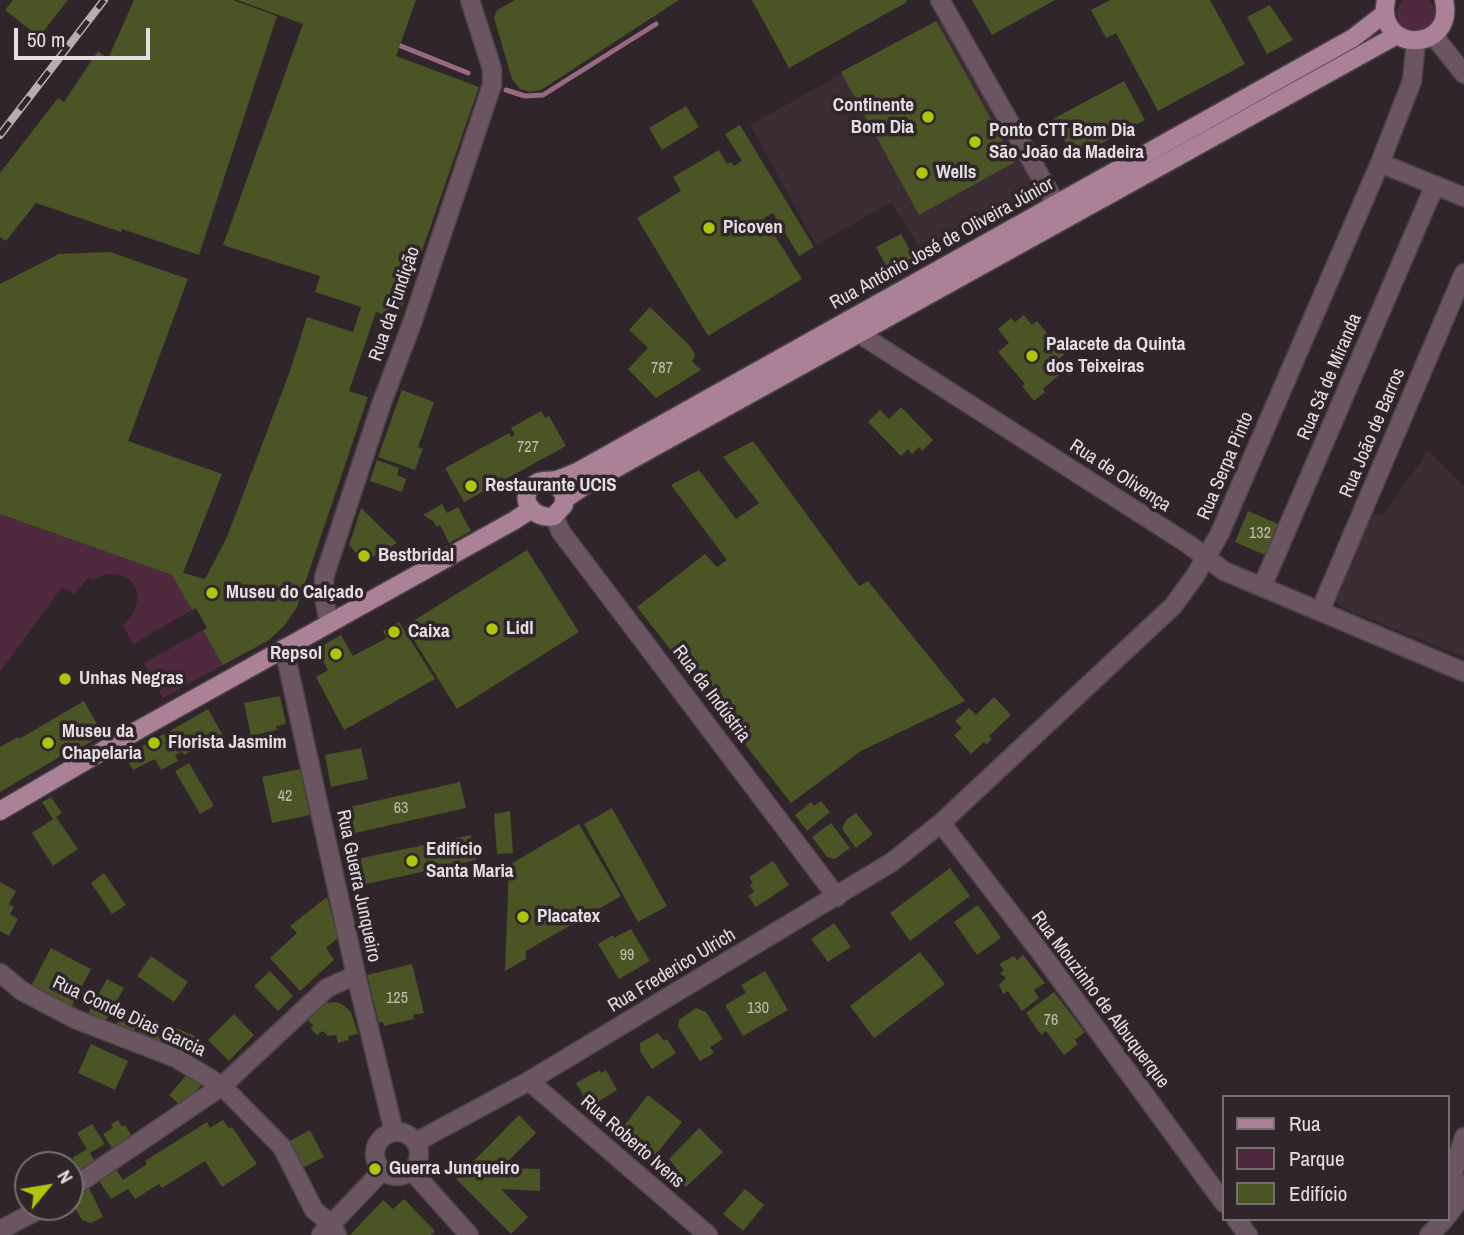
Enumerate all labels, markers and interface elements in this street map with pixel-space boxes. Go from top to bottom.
scale bar [18,14,154,58]
text: 50 m [27,25,65,54]
place label: Continente Bom Dia [833,95,914,139]
marker: Continente Bom Dia [920,109,936,125]
place label: Ponto CTT Bom Dia São João da Madeira [989,120,1144,164]
marker: Ponto CTT Bom Dia São João da Madeira [967,134,983,150]
place label: Wells [936,162,976,184]
marker: Wells [914,165,930,181]
street label: Rua António José de Oliveira Júnior [826,173,1058,315]
place label: Picoven [723,217,783,239]
marker: Picoven [701,220,717,236]
street label: Rua da Fundição [365,244,425,364]
street label: Rua Sá de Miranda [1293,310,1367,444]
place label: Palacete da Quinta dos Teixeiras [1046,334,1185,378]
marker: Palacete da Quinta dos Teixeiras [1024,348,1040,364]
house number: 787 [651,359,673,379]
street label: Rua João de Barros [1335,365,1411,501]
street label: Rua Serpa Pinto [1193,409,1259,523]
street label: Rua de Olivença [1065,435,1175,517]
house number: 727 [517,438,539,458]
place label: Restaurante UCIS [485,475,617,497]
marker: Restaurante UCIS [463,478,479,494]
house number: 132 [1249,524,1271,544]
place label: Bestbridal [378,545,454,567]
marker: Bestbridal [356,548,372,564]
place label: Museu do Calçado [226,582,364,604]
marker: Museu do Calçado [204,585,220,601]
place label: Lidl [506,618,534,640]
place label: Caixa [408,621,450,643]
marker: Lidl [484,621,500,637]
marker: Caixa [386,624,402,640]
street label: Rua da Indústria [667,641,755,747]
place label: Repsol [270,643,322,665]
marker: Repsol [328,646,344,662]
place label: Unhas Negras [79,668,184,690]
marker: Unhas Negras [57,671,73,687]
place label: Museu da Chapelaria [62,721,142,765]
place label: Florista Jasmim [168,732,287,754]
marker: Museu da Chapelaria [40,735,56,751]
marker: Florista Jasmim [146,735,162,751]
house number: 42 [278,787,292,807]
house number: 63 [394,799,408,819]
street label: Rua Guerra Junqueiro [331,808,385,964]
place label: Edifício Santa Maria [426,839,513,883]
marker: Edifício Santa Maria [404,853,420,869]
place label: Placatex [537,906,600,928]
street label: Rua Mouzinho de Albuquerque [1026,907,1174,1093]
marker: Placatex [515,909,531,925]
street label: Rua Frederico Ulrich [604,924,740,1018]
house number: 99 [620,946,634,966]
street label: Rua Conde Dias Garcia [49,972,209,1062]
house number: 125 [386,989,408,1009]
house number: 130 [747,999,769,1019]
house number: 76 [1044,1011,1058,1031]
street label: Rua Roberto Ivens [576,1091,688,1193]
legend [1222,1095,1450,1221]
text: Rua [1289,1109,1321,1138]
text: Parque [1289,1144,1345,1173]
north arrow [14,1151,84,1221]
place label: Guerra Junqueiro [389,1158,520,1180]
marker: Guerra Junqueiro [367,1161,383,1177]
text: N [51,1165,80,1188]
text: Edifício [1289,1179,1347,1208]

